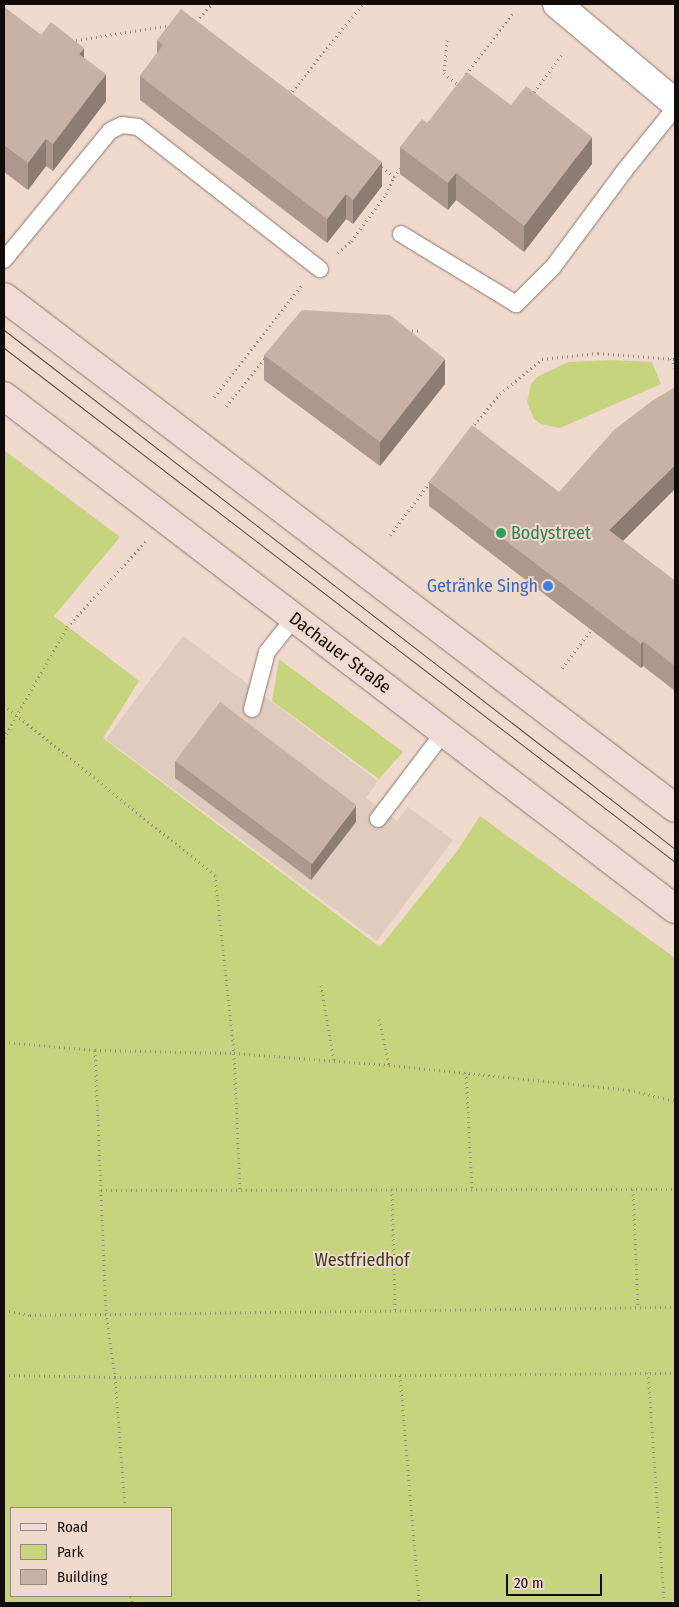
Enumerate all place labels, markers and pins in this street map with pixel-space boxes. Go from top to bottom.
place label: Bodystreet [511,522,591,544]
marker: Bodystreet [495,527,507,539]
place label: Getränke Singh [427,575,538,597]
marker: Getränke Singh [542,580,554,592]

